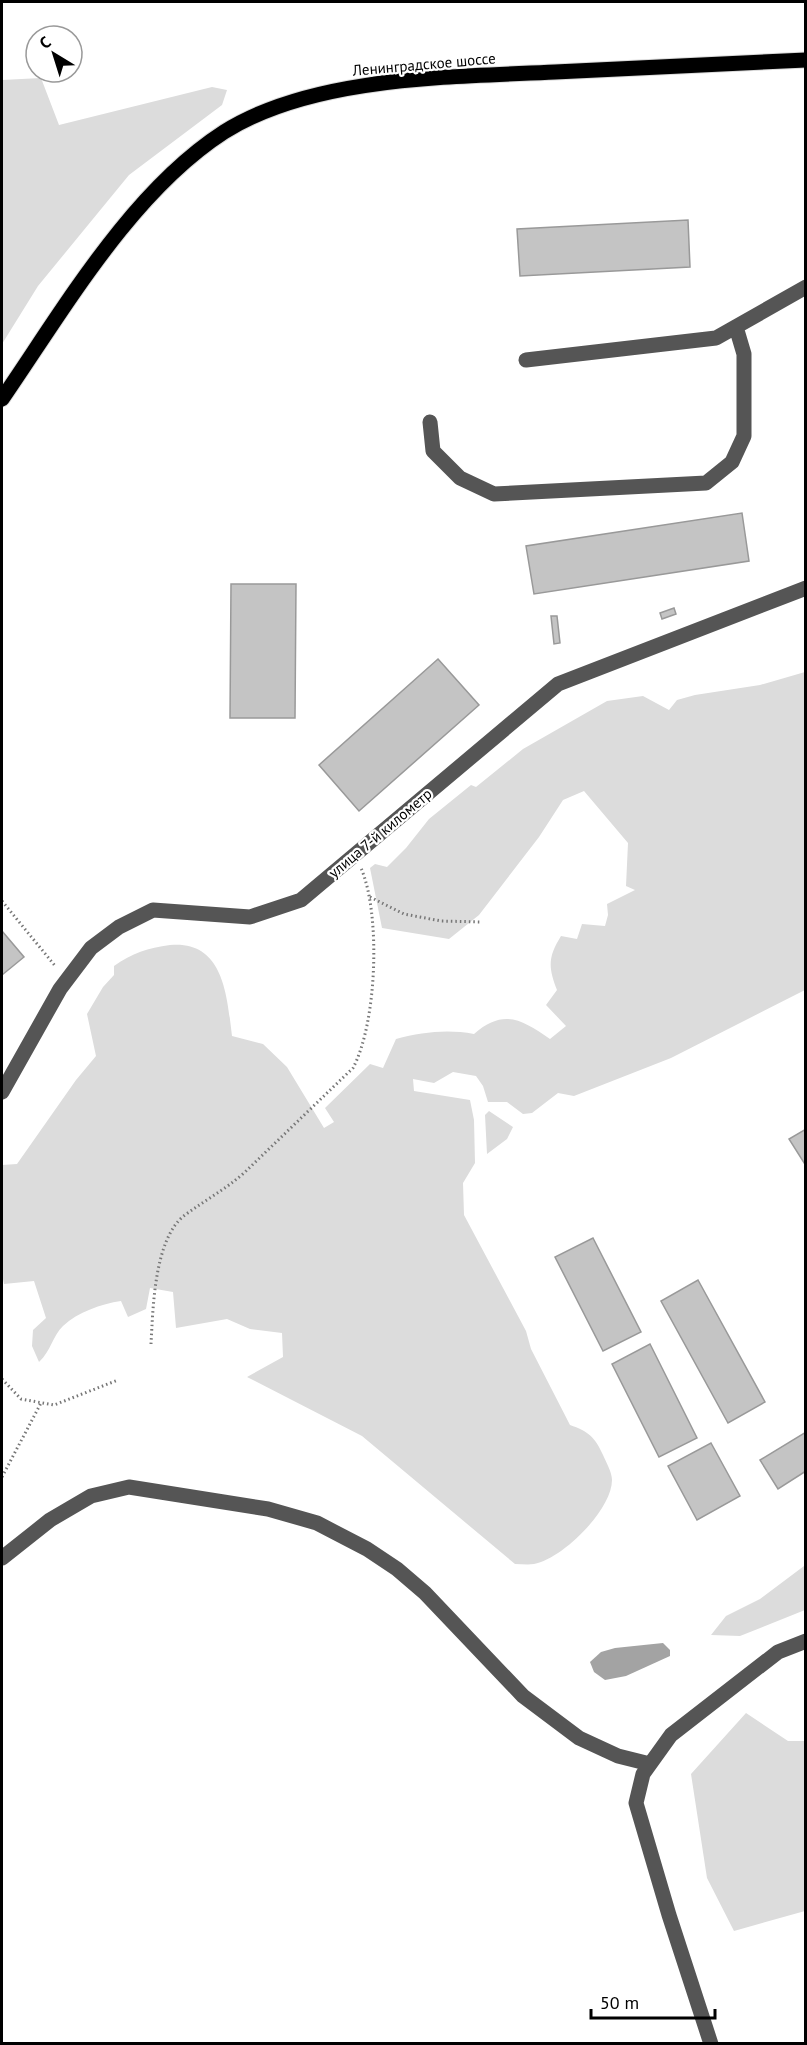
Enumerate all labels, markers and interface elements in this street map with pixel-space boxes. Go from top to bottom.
north arrow [24,24,84,84]
text: С [35,32,54,53]
street label: Ленинградское шоссе [351,48,496,80]
street label: улица 7-й километр [324,784,436,882]
scale bar [591,1982,716,2020]
text: 50 m [600,1991,639,2014]

